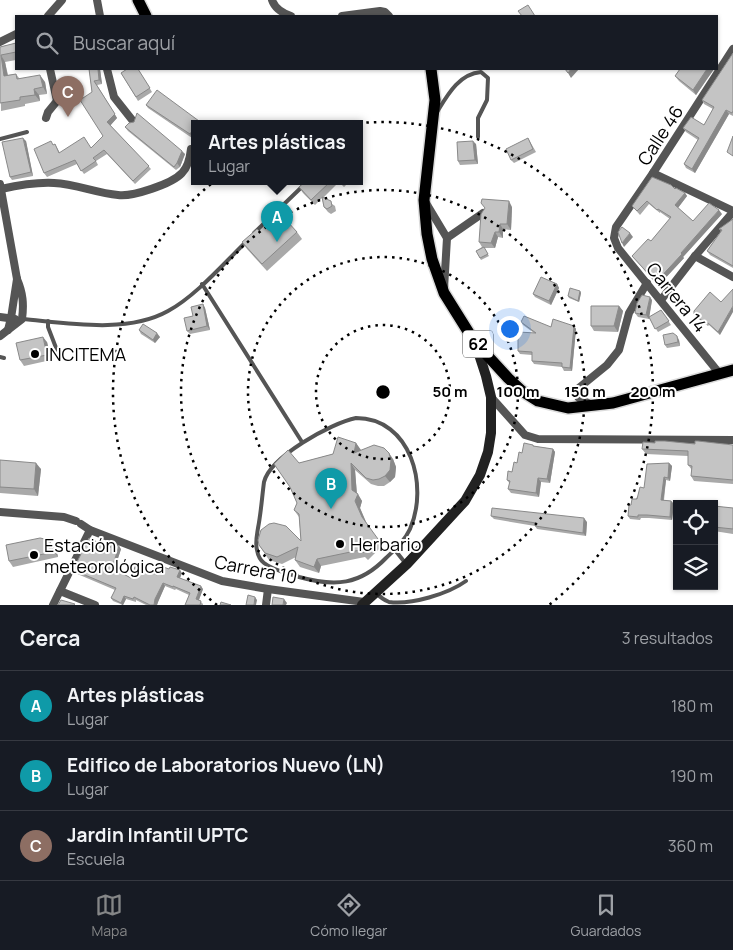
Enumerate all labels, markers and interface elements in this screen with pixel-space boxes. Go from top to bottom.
search box [15,15,718,70]
icon: search [33,29,61,57]
text: Buscar aquí [73,30,175,56]
pin: C [52,76,84,117]
street label: Calle 46 [632,100,688,170]
popup [191,120,363,185]
text: Artes plásticas [208,129,346,155]
text: Lugar [208,155,250,177]
pin: A [261,201,293,242]
street label: Carrera 14 [641,257,713,337]
your location [497,316,523,342]
road number: 62 [463,330,493,358]
place label: INCITEMA [45,342,127,366]
marker: INCITEMA [29,348,41,360]
text: 50 m [432,381,468,402]
text: 100 m [497,381,539,402]
text: 150 m [564,381,606,402]
text: 200 m [630,381,676,402]
centre of rings [374,383,392,401]
pin: B [315,468,347,509]
map controls [673,500,718,590]
button: locate [673,500,718,545]
place label: Herbario [350,532,421,556]
place label: Estación meteorológica [44,533,164,578]
marker: Herbario [334,538,346,550]
button: layers [673,545,718,590]
marker: Estación meteorológica [28,549,40,561]
street label: Carrera 10 [213,549,299,589]
text: Cerca [20,624,80,652]
text: 3 resultados [622,627,713,649]
text: Artes plásticas [67,682,204,708]
text: A [31,695,41,717]
text: 180 m [671,695,713,717]
text: Lugar [67,708,109,730]
text: Edifico de Laboratorios Nuevo (LN) [67,752,385,778]
text: B [31,765,41,787]
text: 190 m [670,765,713,787]
text: Lugar [67,778,109,800]
text: Jardin Infantil UPTC [67,822,249,848]
text: C [30,835,42,857]
text: 360 m [668,835,713,857]
text: Escuela [67,848,125,870]
tab: Mapa [92,891,127,940]
tab: Cómo llegar [310,891,387,940]
tab: Guardados [571,891,641,940]

